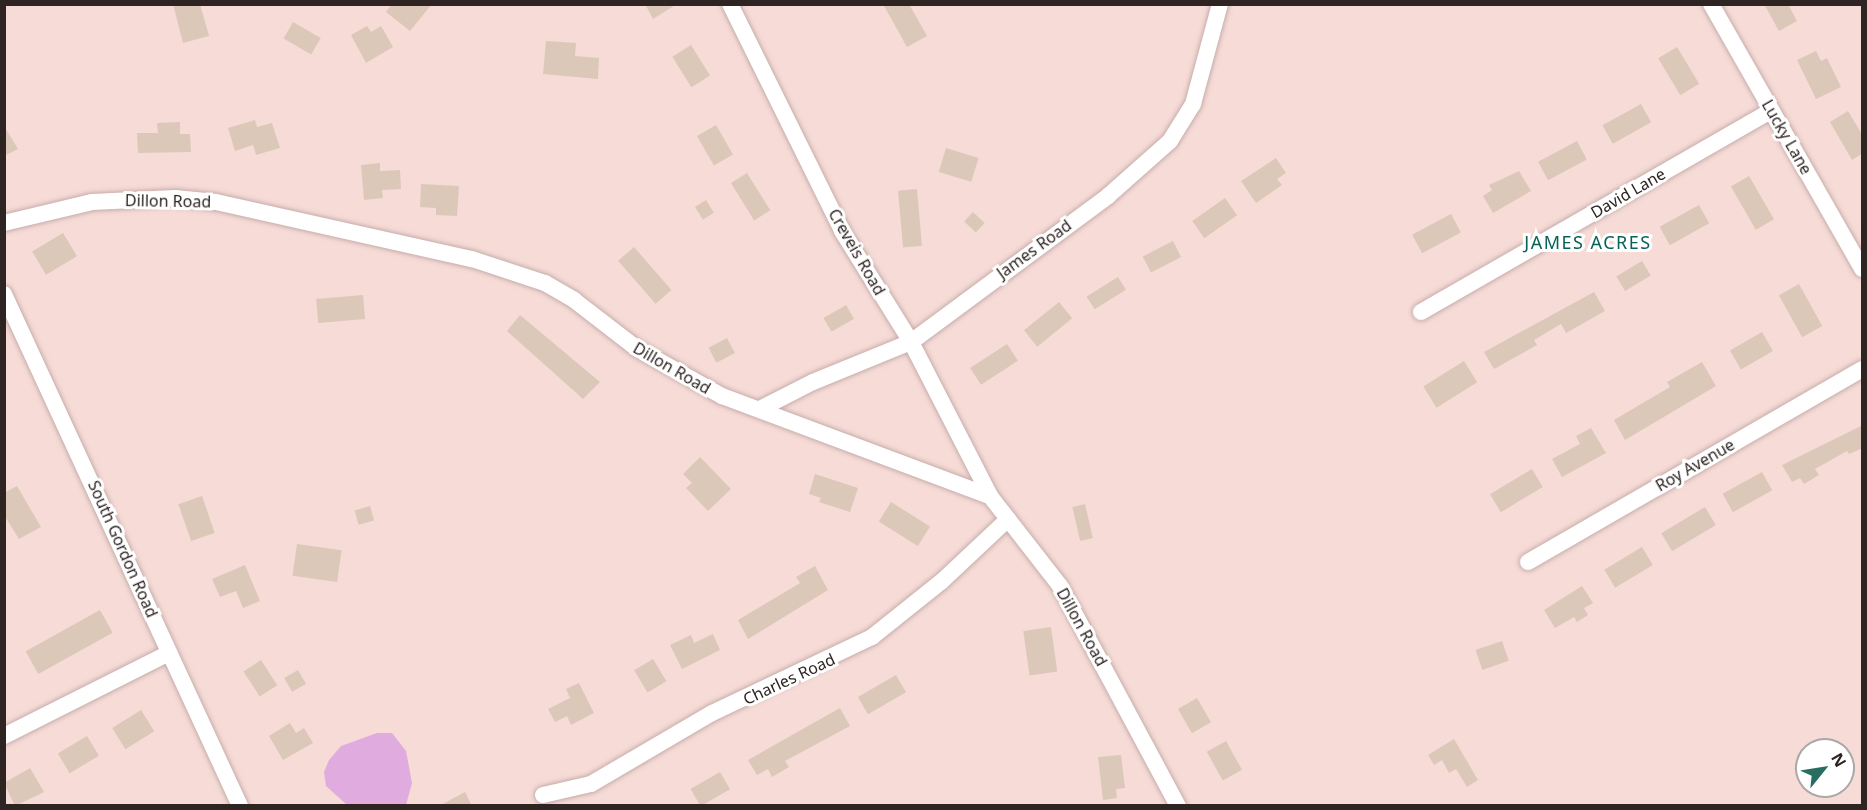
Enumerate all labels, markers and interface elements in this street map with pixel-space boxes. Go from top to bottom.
street label: Lucky Lane [1758,96,1816,178]
street label: David Lane [1587,164,1669,222]
street label: Dillon Road [125,191,211,211]
street label: Creveis Road [825,205,889,299]
street label: James Road [993,215,1075,283]
district label: JAMES ACRES [1524,231,1652,253]
street label: Dillon Road [630,338,714,398]
street label: Roy Avenue [1652,435,1738,495]
street label: South Gordon Road [84,478,162,620]
street label: Dillon Road [1053,585,1111,669]
street label: Charles Road [740,649,838,709]
north arrow [1795,738,1855,798]
text: N [1826,749,1852,771]

